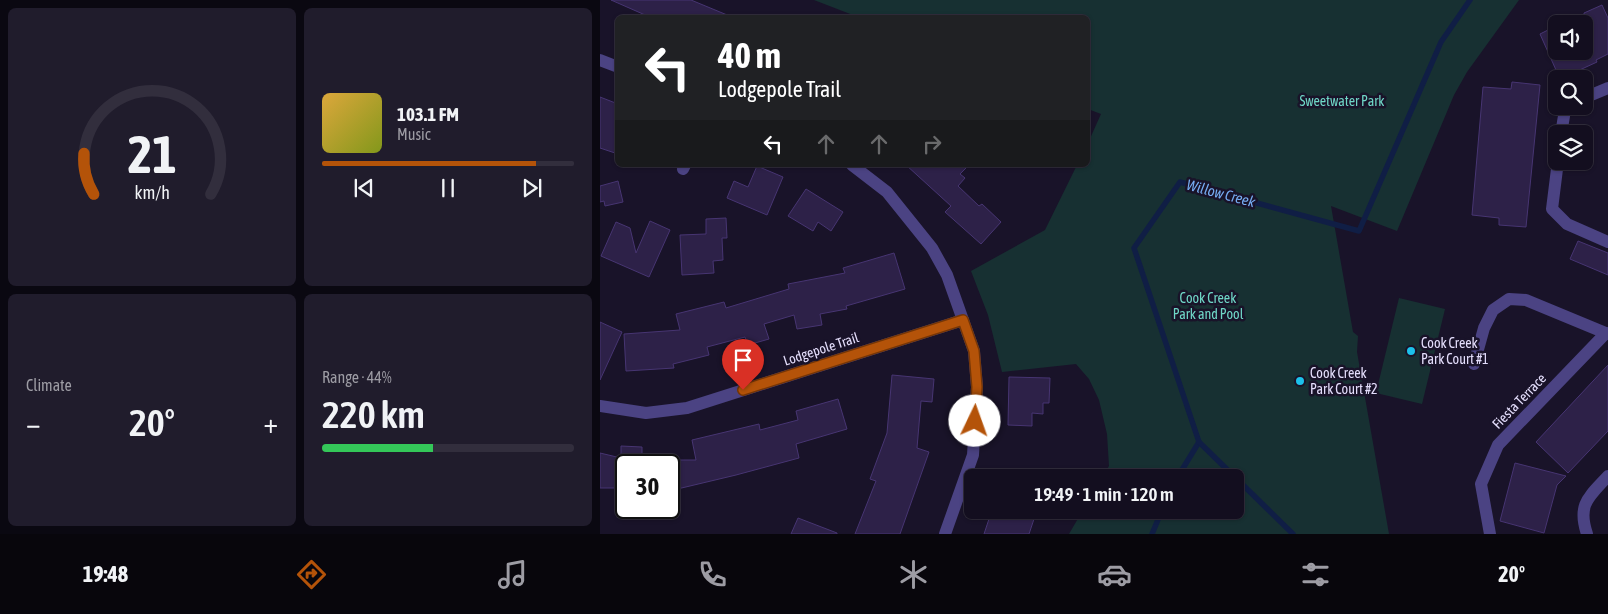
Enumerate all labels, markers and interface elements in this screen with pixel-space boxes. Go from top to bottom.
map controls [1548,15,1593,170]
button: sound [1548,15,1593,60]
icon: left [635,35,700,100]
text: 40 m [718,35,781,75]
button: search [1548,70,1593,115]
text: Lodgepole Trail [718,76,841,102]
park label: Sweetwater Park [1299,93,1385,109]
text: 103.1 FM [397,103,459,125]
text: 21 [128,124,176,184]
text: Music [397,125,431,143]
button: layers [1548,125,1593,170]
icon: left [759,130,787,158]
icon: ahead [812,130,840,158]
icon: ahead [865,130,893,158]
icon: right [918,130,946,158]
icon: previous [350,174,378,202]
icon: pause [434,174,462,202]
icon: next [518,174,546,202]
water label: Willow Creek [1185,176,1258,210]
text: km/h [134,182,170,203]
park label: Cook Creek Park and Pool [1173,290,1244,322]
street label: Lodgepole Trail [781,329,861,369]
place label: Cook Creek Park Court #1 [1421,335,1489,367]
pin [722,339,764,390]
marker: Cook Creek Park Court #1 [1405,345,1417,357]
icon: arrive [729,346,757,374]
place label: Cook Creek Park Court #2 [1310,365,1378,397]
text: Range · 44% [322,368,392,386]
street label: Fiesta Terrace [1489,370,1549,432]
marker: Cook Creek Park Court #2 [1294,375,1306,387]
text: Climate [26,376,72,394]
text: 220 km [322,393,425,436]
position arrow [948,394,1000,446]
text: 20° [129,401,175,444]
text: − [26,407,41,439]
text: + [263,407,278,439]
speed limit sign: 30 [615,454,680,519]
text: 19:49 · 1 min · 120 m [1034,483,1174,505]
icon: directions [294,557,329,592]
icon: music [495,557,530,592]
icon: phone [695,557,730,592]
icon: climate [896,557,931,592]
icon: car [1097,557,1132,592]
icon: filters [1298,557,1333,592]
text: 19:48 [83,561,128,587]
text: 20° [1498,561,1525,587]

